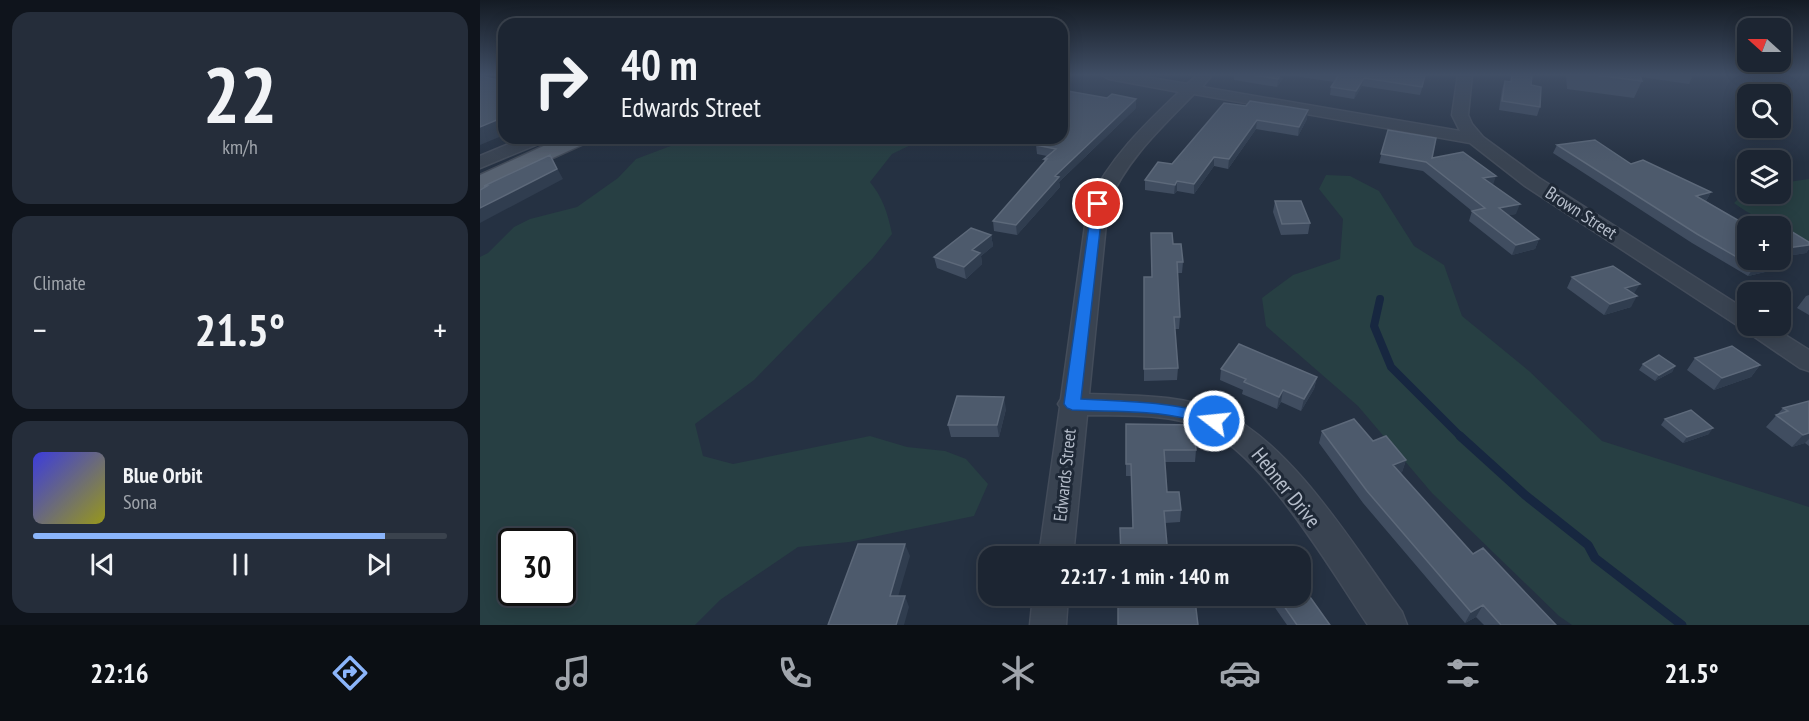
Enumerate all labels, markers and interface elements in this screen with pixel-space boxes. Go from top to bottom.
north arrow [1737,18,1791,72]
map controls [1737,18,1791,336]
text: 40 m [621,37,698,92]
icon: right [522,42,600,120]
text: 22 [203,44,277,145]
button: search [1737,84,1791,138]
text: Edwards Street [621,90,761,124]
text: km/h [222,134,258,160]
button: layers [1737,150,1791,204]
pin [1072,178,1123,229]
street label: Brown Street [1541,181,1621,244]
icon: arrive [1081,187,1114,220]
button: + [1737,216,1791,270]
text: Climate [33,270,86,296]
button: − [1737,282,1791,336]
text: 21.5° [195,300,285,358]
text: − [33,308,47,351]
text: + [433,308,447,351]
position arrow [1182,389,1246,453]
street label: Edwards Street [1048,427,1081,523]
street label: Hebner Drive [1246,442,1327,533]
text: Blue Orbit [123,461,202,489]
text: Sona [123,489,157,515]
speed limit sign: 30 [498,528,576,606]
icon: previous [86,548,119,581]
icon: pause [224,548,257,581]
icon: next [362,548,395,581]
text: 22:17 · 1 min · 140 m [1060,562,1229,590]
icon: directions [329,652,371,694]
icon: music [552,652,594,694]
icon: phone [774,652,816,694]
icon: climate [997,652,1039,694]
icon: car [1219,652,1261,694]
icon: filters [1442,652,1484,694]
text: 22:16 [90,656,149,690]
text: 21.5° [1664,656,1719,690]

